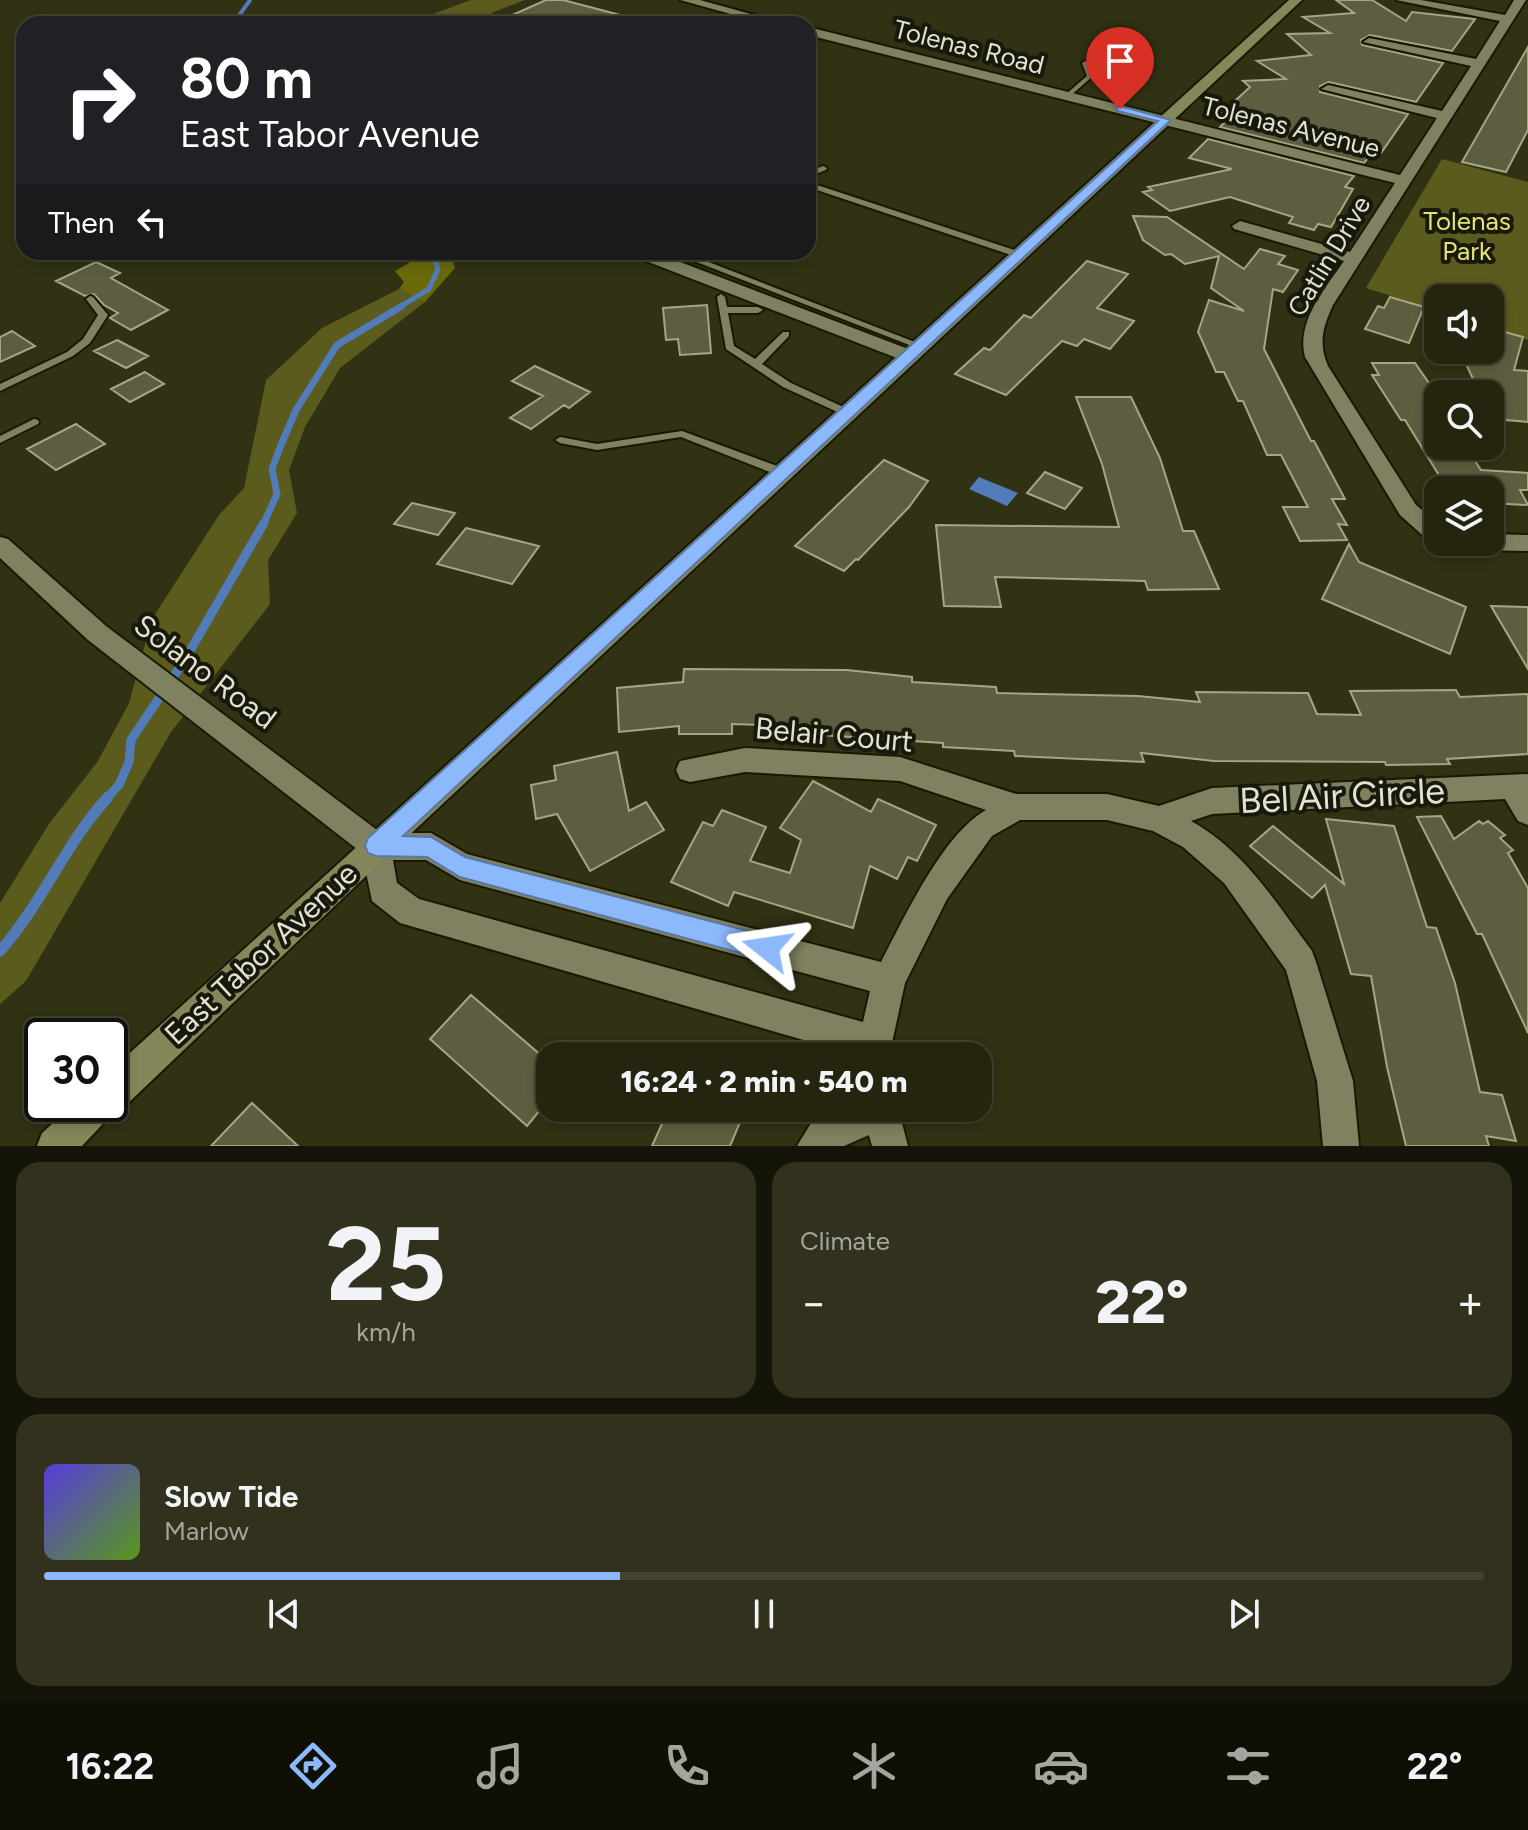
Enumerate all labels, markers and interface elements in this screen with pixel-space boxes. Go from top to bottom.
street label: Tolenas Road [890,13,1048,81]
pin [1086,27,1154,109]
icon: arrive [1098,39,1142,83]
text: 80 m [180,45,313,112]
icon: right [48,48,152,152]
street label: Tolenas Avenue [1199,89,1383,165]
text: East Tabor Avenue [180,113,480,156]
street label: Catlin Drive [1281,190,1377,322]
icon: left [130,200,174,244]
text: Then [48,204,114,241]
park label: Tolenas Park [1423,205,1511,267]
map controls [1424,284,1504,556]
button: sound [1424,284,1504,364]
button: search [1424,380,1504,460]
button: layers [1424,476,1504,556]
street label: Solano Road [127,606,284,737]
street label: Belair Court [754,709,915,760]
street label: Bel Air Circle [1238,769,1446,822]
street label: East Tabor Avenue [157,855,365,1052]
position arrow [725,906,809,990]
speed limit sign: 30 [24,1018,128,1122]
text: 16:24 · 2 min · 540 m [620,1063,908,1100]
text: 25 [326,1201,446,1326]
text: Climate [800,1225,890,1257]
text: 22° [1095,1266,1189,1338]
text: − [800,1276,827,1329]
text: + [1457,1276,1484,1329]
text: km/h [356,1316,416,1348]
text: Slow Tide [164,1478,298,1515]
text: Marlow [164,1515,249,1547]
icon: previous [262,1592,306,1636]
icon: pause [742,1592,786,1636]
icon: next [1222,1592,1266,1636]
icon: directions [285,1738,341,1794]
icon: music [472,1738,528,1794]
icon: phone [659,1738,715,1794]
icon: climate [846,1738,902,1794]
icon: car [1033,1738,1089,1794]
icon: filters [1220,1738,1276,1794]
text: 16:22 [66,1745,154,1788]
text: 22° [1407,1745,1462,1788]

